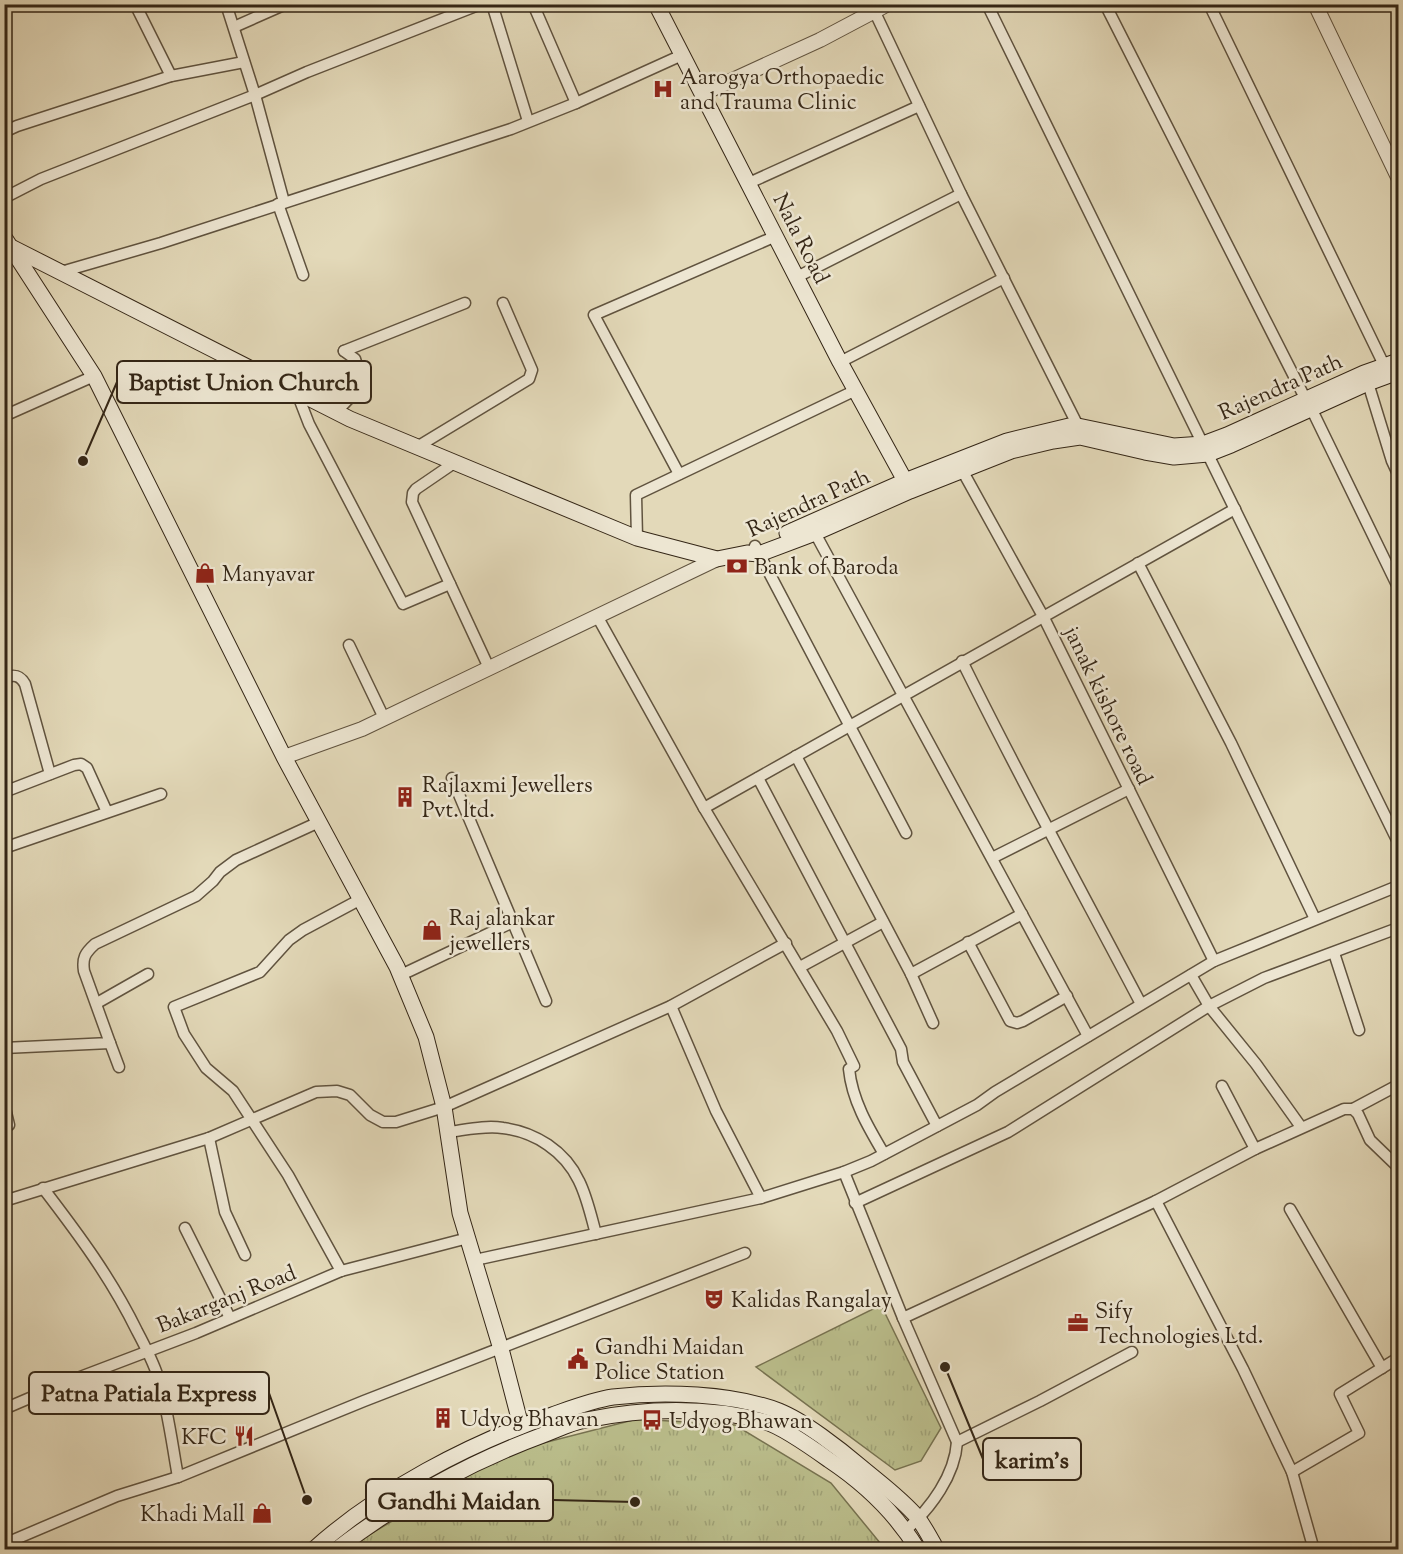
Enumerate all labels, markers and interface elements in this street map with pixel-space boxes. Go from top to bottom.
place label: Aarogya Orthopaedic and Trauma Clinic [680,63,884,120]
hospital icon: Aarogya Orthopaedic and Trauma Clinic [651,77,675,101]
street label: Nala Road [763,188,836,290]
street label: Rajendra Path [1214,347,1348,430]
callout: Baptist Union Church [117,361,371,403]
text: Baptist Union Church [129,367,360,401]
street label: Rajendra Path [742,462,876,547]
place label: Bank of Baroda [754,553,899,585]
bank icon: Bank of Baroda [725,554,749,578]
place label: Manyavar [222,560,315,592]
shop icon: Manyavar [193,561,217,585]
street label: janak kishore road [1054,621,1159,791]
place label: Rajlaxmi Jewellers Pvt. ltd. [422,771,593,828]
building icon: Rajlaxmi Jewellers Pvt. ltd. [393,785,417,809]
place label: Raj alankar jewellers [449,904,555,961]
shop icon: Raj alankar jewellers [420,918,444,942]
street label: Bakarganj Road [153,1258,302,1343]
place label: Kalidas Rangalay [731,1286,892,1318]
theatre icon: Kalidas Rangalay [702,1287,726,1311]
place label: Sify Technologies Ltd. [1095,1297,1263,1354]
office icon: Sify Technologies Ltd. [1066,1311,1090,1335]
place label: Gandhi Maidan Police Station [595,1333,744,1390]
public building icon: Gandhi Maidan Police Station [566,1347,590,1371]
callout: Patna Patiala Express [29,1372,269,1414]
text: Patna Patiala Express [41,1378,257,1412]
place label: Udyog Bhavan [460,1405,599,1437]
building icon: Udyog Bhavan [431,1406,455,1430]
place label: Udyog Bhawan [669,1407,813,1439]
bus stop icon: Udyog Bhawan [640,1408,664,1432]
place label: KFC [181,1423,227,1455]
restaurant icon: KFC [232,1424,256,1448]
callout: karim's [983,1438,1081,1480]
text: karim's [994,1445,1069,1479]
callout: Gandhi Maidan [366,1479,553,1521]
text: Gandhi Maidan [378,1486,541,1520]
place label: Khadi Mall [140,1500,245,1532]
shop icon: Khadi Mall [250,1501,274,1525]

